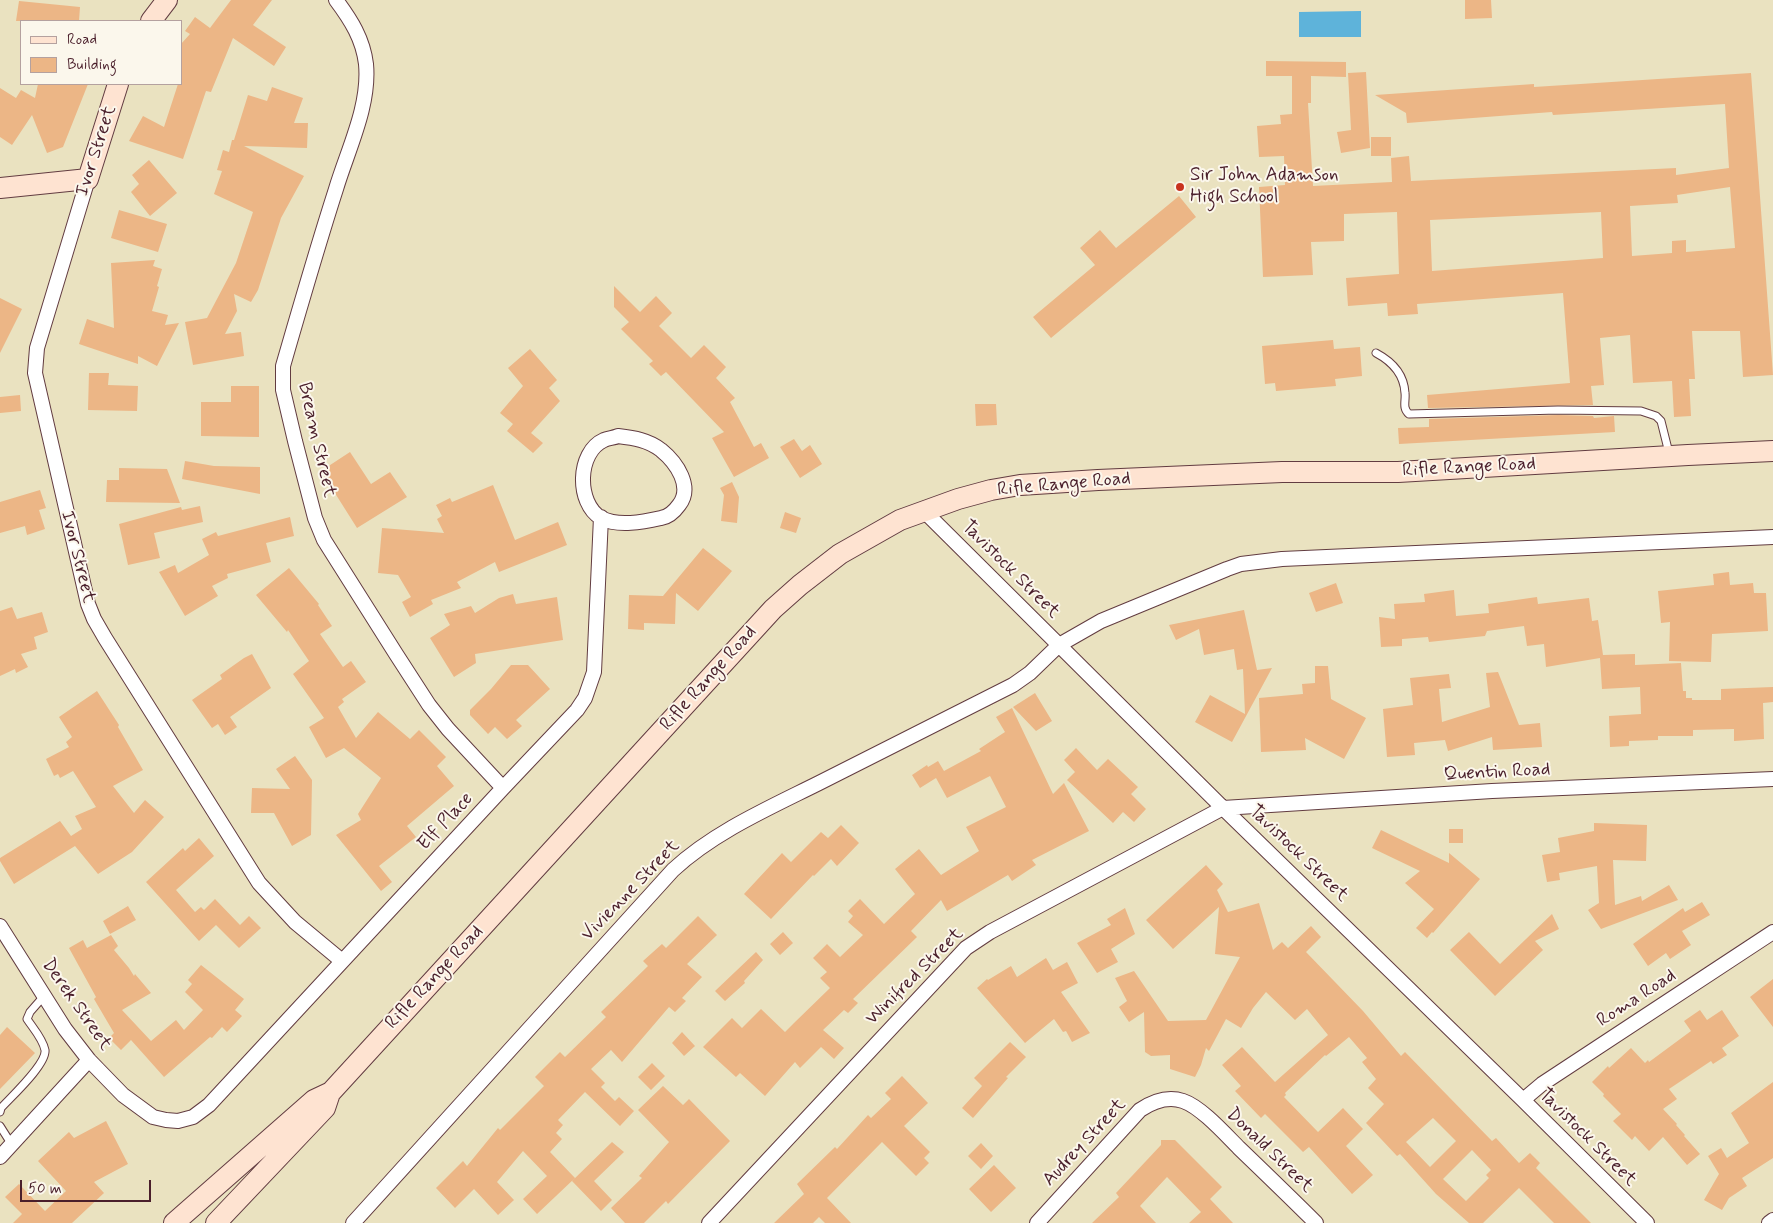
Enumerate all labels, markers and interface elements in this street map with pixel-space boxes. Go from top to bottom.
legend [20,20,182,85]
text: Road [67,30,97,50]
text: Building [67,55,117,75]
street label: Ivor Street [72,103,122,199]
place label: Sir John Adamson High School [1190,165,1338,209]
marker: Sir John Adamson High School [1174,181,1186,193]
street label: Bream Street [292,380,340,500]
street label: Rifle Range Road [1402,453,1536,483]
street label: Rifle Range Road [996,468,1132,502]
street label: Ivor Street [55,509,99,605]
street label: Tavistock Street [956,516,1064,624]
street label: Rifle Range Road [656,622,762,736]
street label: Quentin Road [1443,759,1551,787]
street label: Elf Place [413,788,479,856]
street label: Tavistock Street [1243,801,1353,907]
street label: Vivienne Street [577,836,685,946]
street label: Rifle Range Road [381,921,489,1035]
street label: Winifred Street [861,923,969,1031]
street label: Derek Street [36,955,116,1055]
street label: Roma Road [1593,965,1681,1033]
street label: Tavistock Street [1533,1084,1641,1192]
street label: Audrey Street [1039,1094,1131,1192]
street label: Donald Street [1221,1104,1317,1198]
scale bar [22,1170,154,1202]
text: 50 m [28,1179,62,1199]

